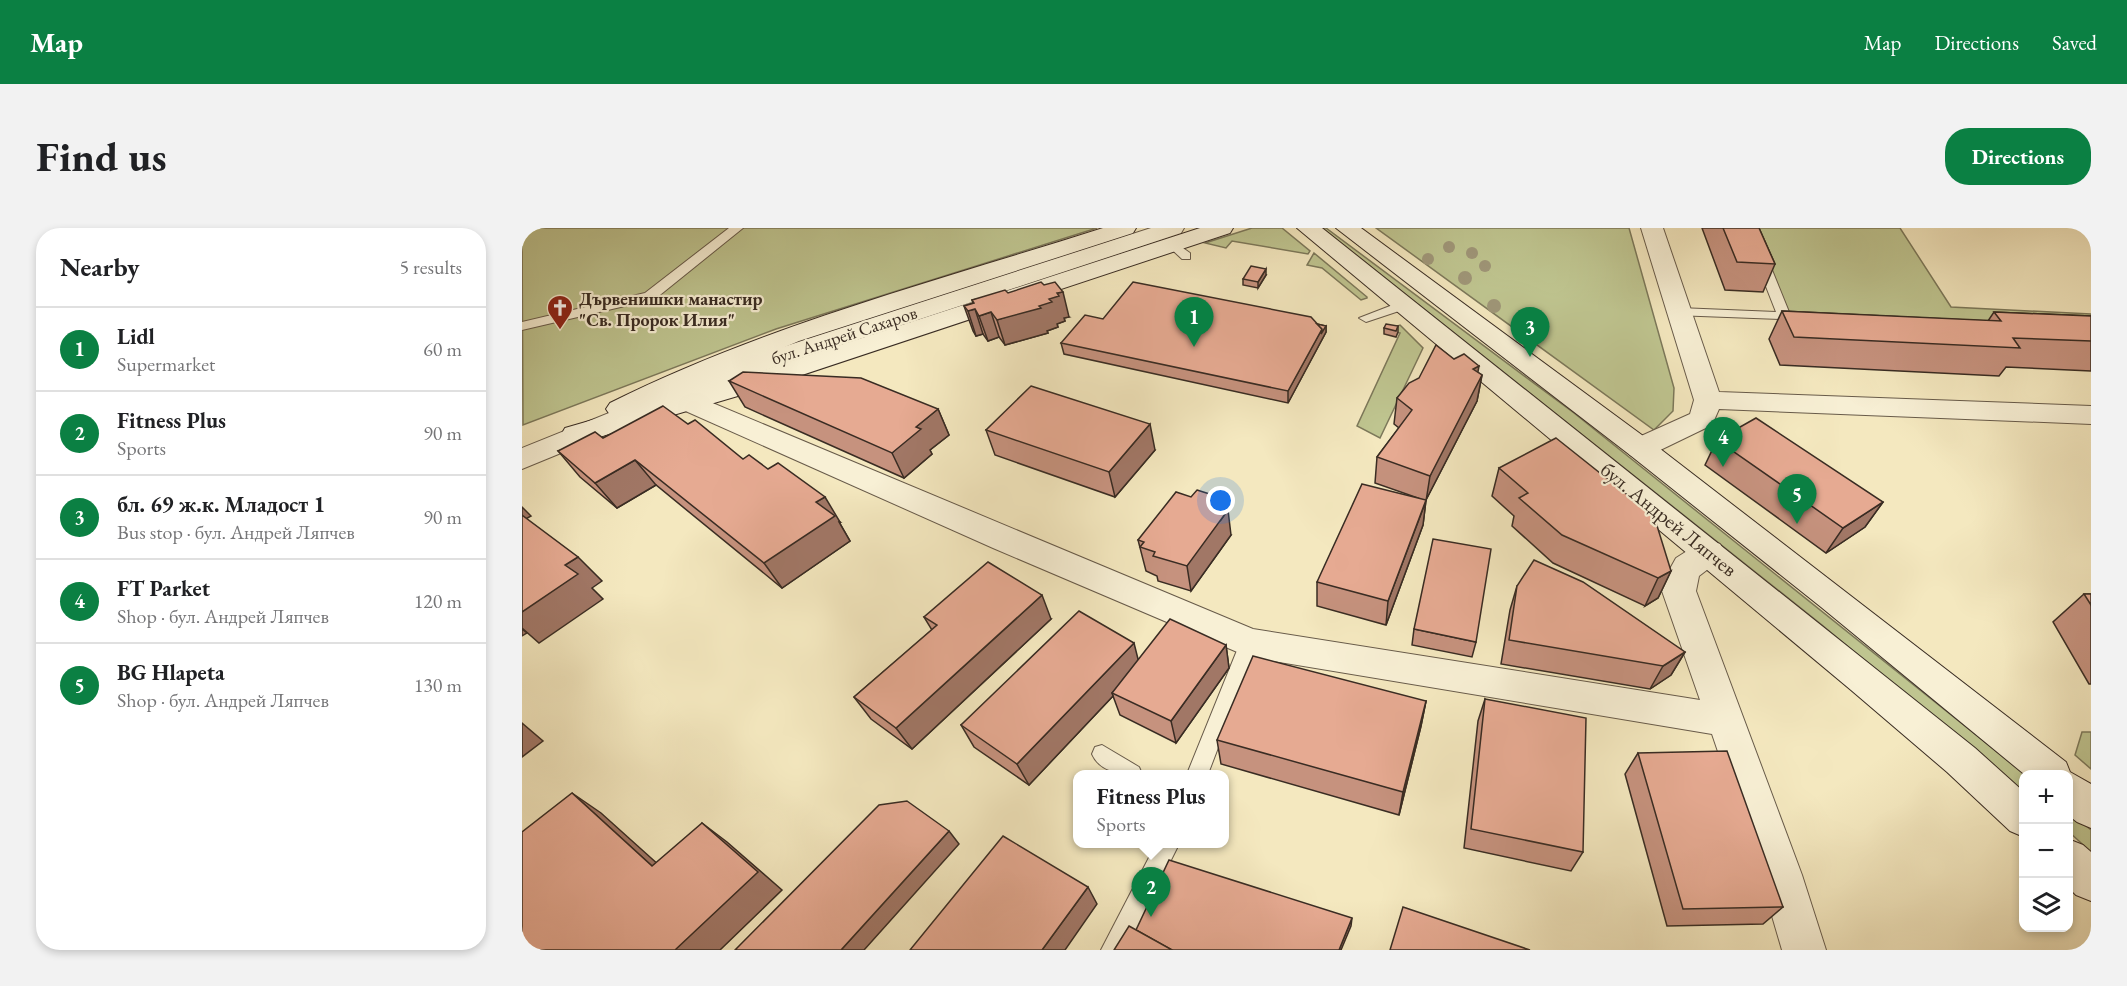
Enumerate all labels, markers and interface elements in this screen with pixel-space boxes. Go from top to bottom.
text: Map [30,24,83,60]
text: Map [1864,29,1901,56]
text: Directions [1934,29,2019,56]
text: Saved [2052,29,2097,56]
button: Directions [1945,128,2091,185]
text: Find us [36,129,167,184]
text: Nearby [60,250,140,284]
text: 5 results [399,254,462,280]
place label: Дървенишки манастир "Св. Пророк Илия" [579,287,763,331]
church icon: Дървенишки манастир "Св. Пророк Илия" [545,293,575,331]
pin: 1 [1174,298,1214,347]
street label: бул. Андрей Сахаров [768,300,920,369]
pin: 3 [1510,308,1550,357]
text: Lidl [117,322,155,351]
text: 1 [74,336,85,362]
text: 60 m [423,336,462,362]
text: Supermarket [117,351,215,377]
text: Fitness Plus [117,406,226,435]
pin: 4 [1704,418,1742,467]
text: 2 [74,420,85,446]
text: 90 m [423,420,462,446]
text: Sports [117,435,166,461]
street label: бул. Андрей Ляпчев [1595,456,1743,582]
pin: 5 [1778,474,1816,524]
your location [1206,486,1235,515]
text: бл. 69 ж.к. Младост 1 [117,490,325,519]
text: 3 [74,504,85,530]
text: 90 m [423,504,462,530]
text: Bus stop · бул. Андрей Ляпчев [117,519,355,545]
text: FT Parket [117,574,210,603]
text: 4 [74,588,85,614]
text: 120 m [414,588,462,614]
text: Shop · бул. Андрей Ляпчев [117,603,329,629]
text: BG Hlapeta [117,658,225,687]
text: 5 [74,672,85,698]
text: 130 m [414,672,462,698]
text: Shop · бул. Андрей Ляпчев [117,687,329,713]
popup [1073,770,1229,848]
map controls [2019,770,2073,932]
button: + [2019,770,2073,824]
text: Fitness Plus [1097,782,1205,811]
text: Sports [1097,811,1146,837]
button: − [2019,824,2073,878]
pin: 2 [1132,868,1170,917]
button: layers [2019,878,2073,932]

